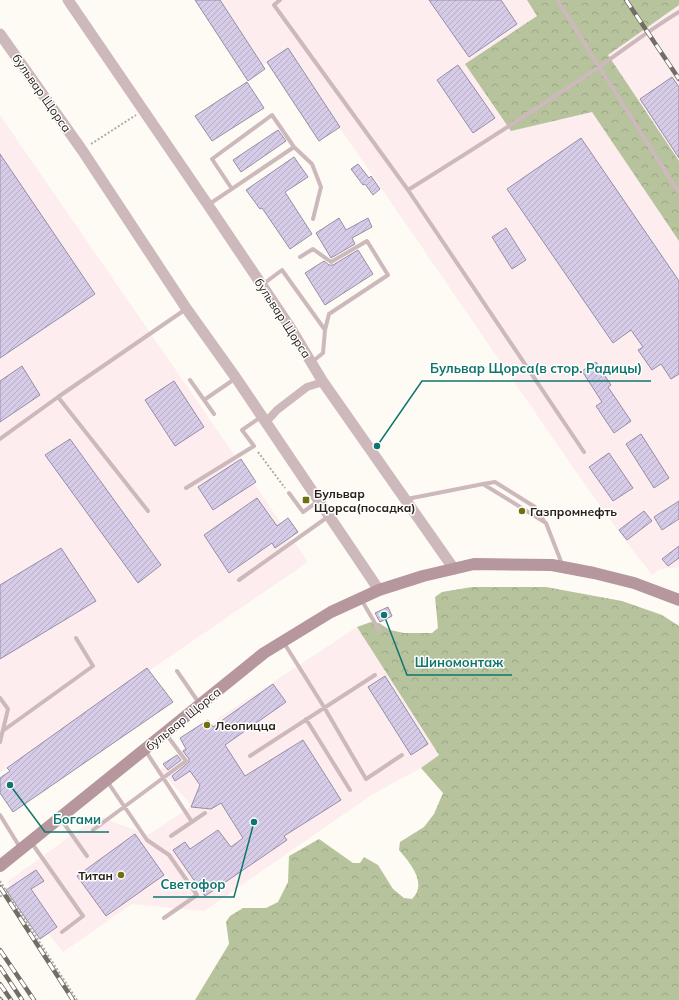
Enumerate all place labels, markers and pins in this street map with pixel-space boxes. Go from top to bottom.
callout: Бульвар Щорса(в стор. Радицы) [422,356,651,381]
place label: Бульвар Щорса(посадка) [314,486,416,515]
marker: Бульвар Щорса(посадка) [301,495,311,505]
place label: Газпромнефть [530,504,617,519]
marker: Газпромнефть [517,506,527,516]
callout: Шиномонтаж [407,650,512,675]
place label: Леопицца [215,718,276,733]
marker: Леопицца [202,720,212,730]
callout: Богами [45,807,109,832]
place label: Титан [78,868,113,883]
marker: Титан [116,870,126,880]
callout: Светофор [153,872,234,897]

